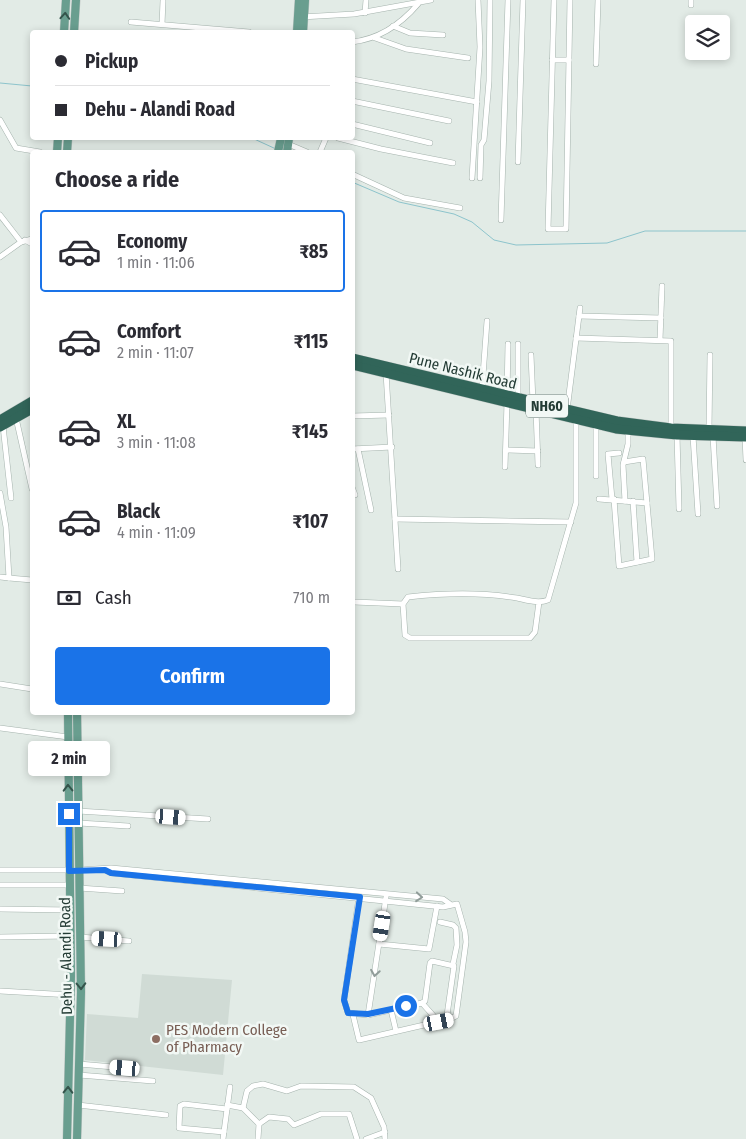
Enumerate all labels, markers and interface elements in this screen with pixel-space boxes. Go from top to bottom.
one-way arrow [59,12,70,20]
map controls [685,15,730,60]
button: layers [685,15,730,60]
text: Pickup [85,50,138,73]
text: Dehu - Alandi Road [85,98,235,121]
text: Choose a ride [55,166,179,193]
icon: car [57,229,102,274]
text: Economy [117,230,187,253]
text: ₹85 [300,240,328,263]
text: 1 min · 11:06 [117,253,195,272]
icon: car [57,319,102,364]
text: Comfort [117,320,181,343]
text: ₹115 [294,330,328,353]
text: 2 min · 11:07 [117,343,194,362]
street label: Pune Nashik Road [407,349,519,393]
road number: NH60 [526,394,568,418]
icon: car [57,409,102,454]
text: XL [117,410,136,433]
text: ₹145 [292,420,328,443]
text: 3 min · 11:08 [117,433,196,452]
icon: car [57,499,102,544]
text: Black [117,500,160,523]
text: ₹107 [293,510,328,533]
text: 4 min · 11:09 [117,523,196,542]
icon: cash [55,584,83,612]
text: Cash [95,586,132,609]
text: 710 m [293,588,330,607]
button: Confirm [55,647,330,705]
callout: 2 min [28,742,110,776]
text: 2 min [51,749,87,768]
one-way arrow [63,784,74,792]
route end [58,803,80,825]
car [155,808,186,826]
one-way arrow [415,891,423,902]
street label: Dehu - Alandi Road [56,897,76,1015]
car [372,910,391,942]
car [91,931,122,947]
one-way arrow [370,968,380,977]
one-way arrow [76,982,86,990]
route start [395,995,417,1017]
car [422,1012,455,1032]
place label: PES Modern College of Pharmacy [166,1021,287,1056]
marker: PES Modern College of Pharmacy [150,1033,162,1045]
car [109,1059,140,1077]
one-way arrow [63,1086,74,1094]

